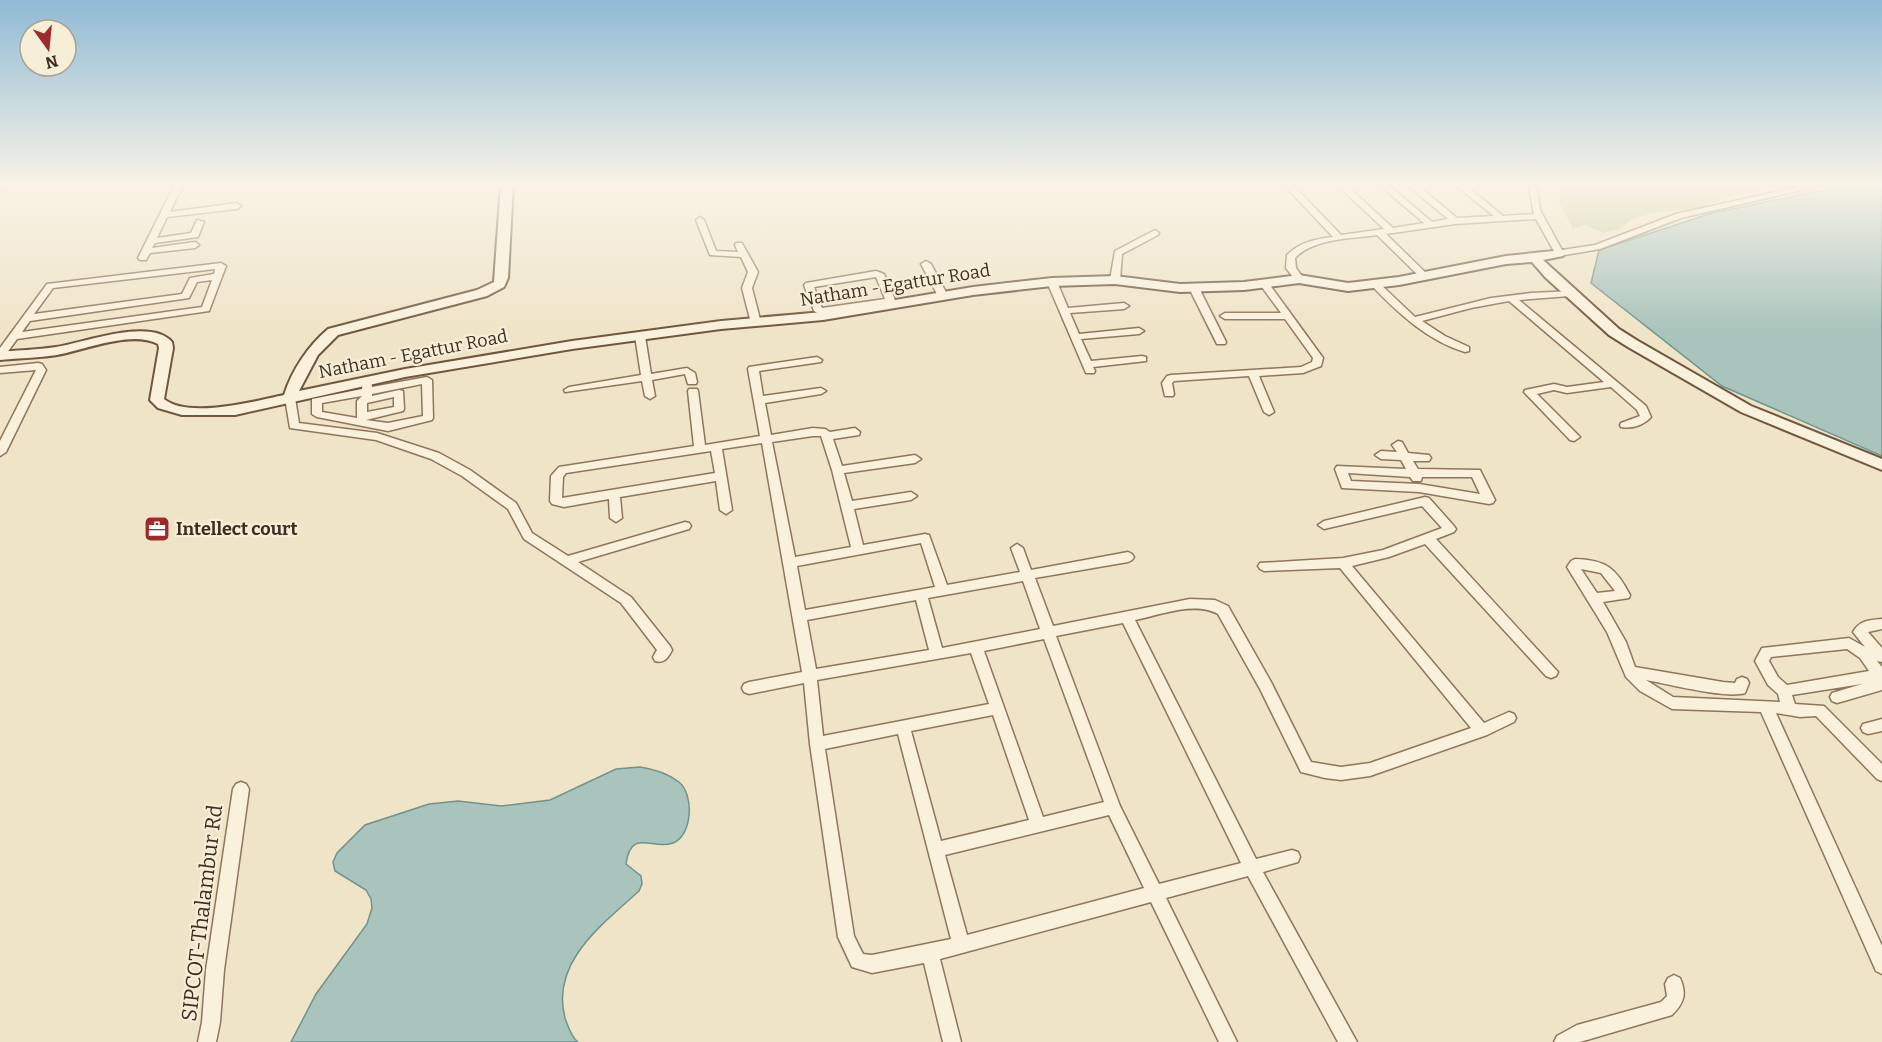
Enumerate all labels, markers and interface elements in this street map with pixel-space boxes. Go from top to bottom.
north arrow [18,18,78,78]
text: N [43,51,60,73]
street label: Natham - Egattur Road [798,259,992,311]
street label: Natham - Egattur Road [316,325,510,383]
office icon: Intellect court [142,514,172,544]
place label: Intellect court [176,518,298,540]
street label: SIPCOT-Thalambur Rd [176,803,228,1023]

